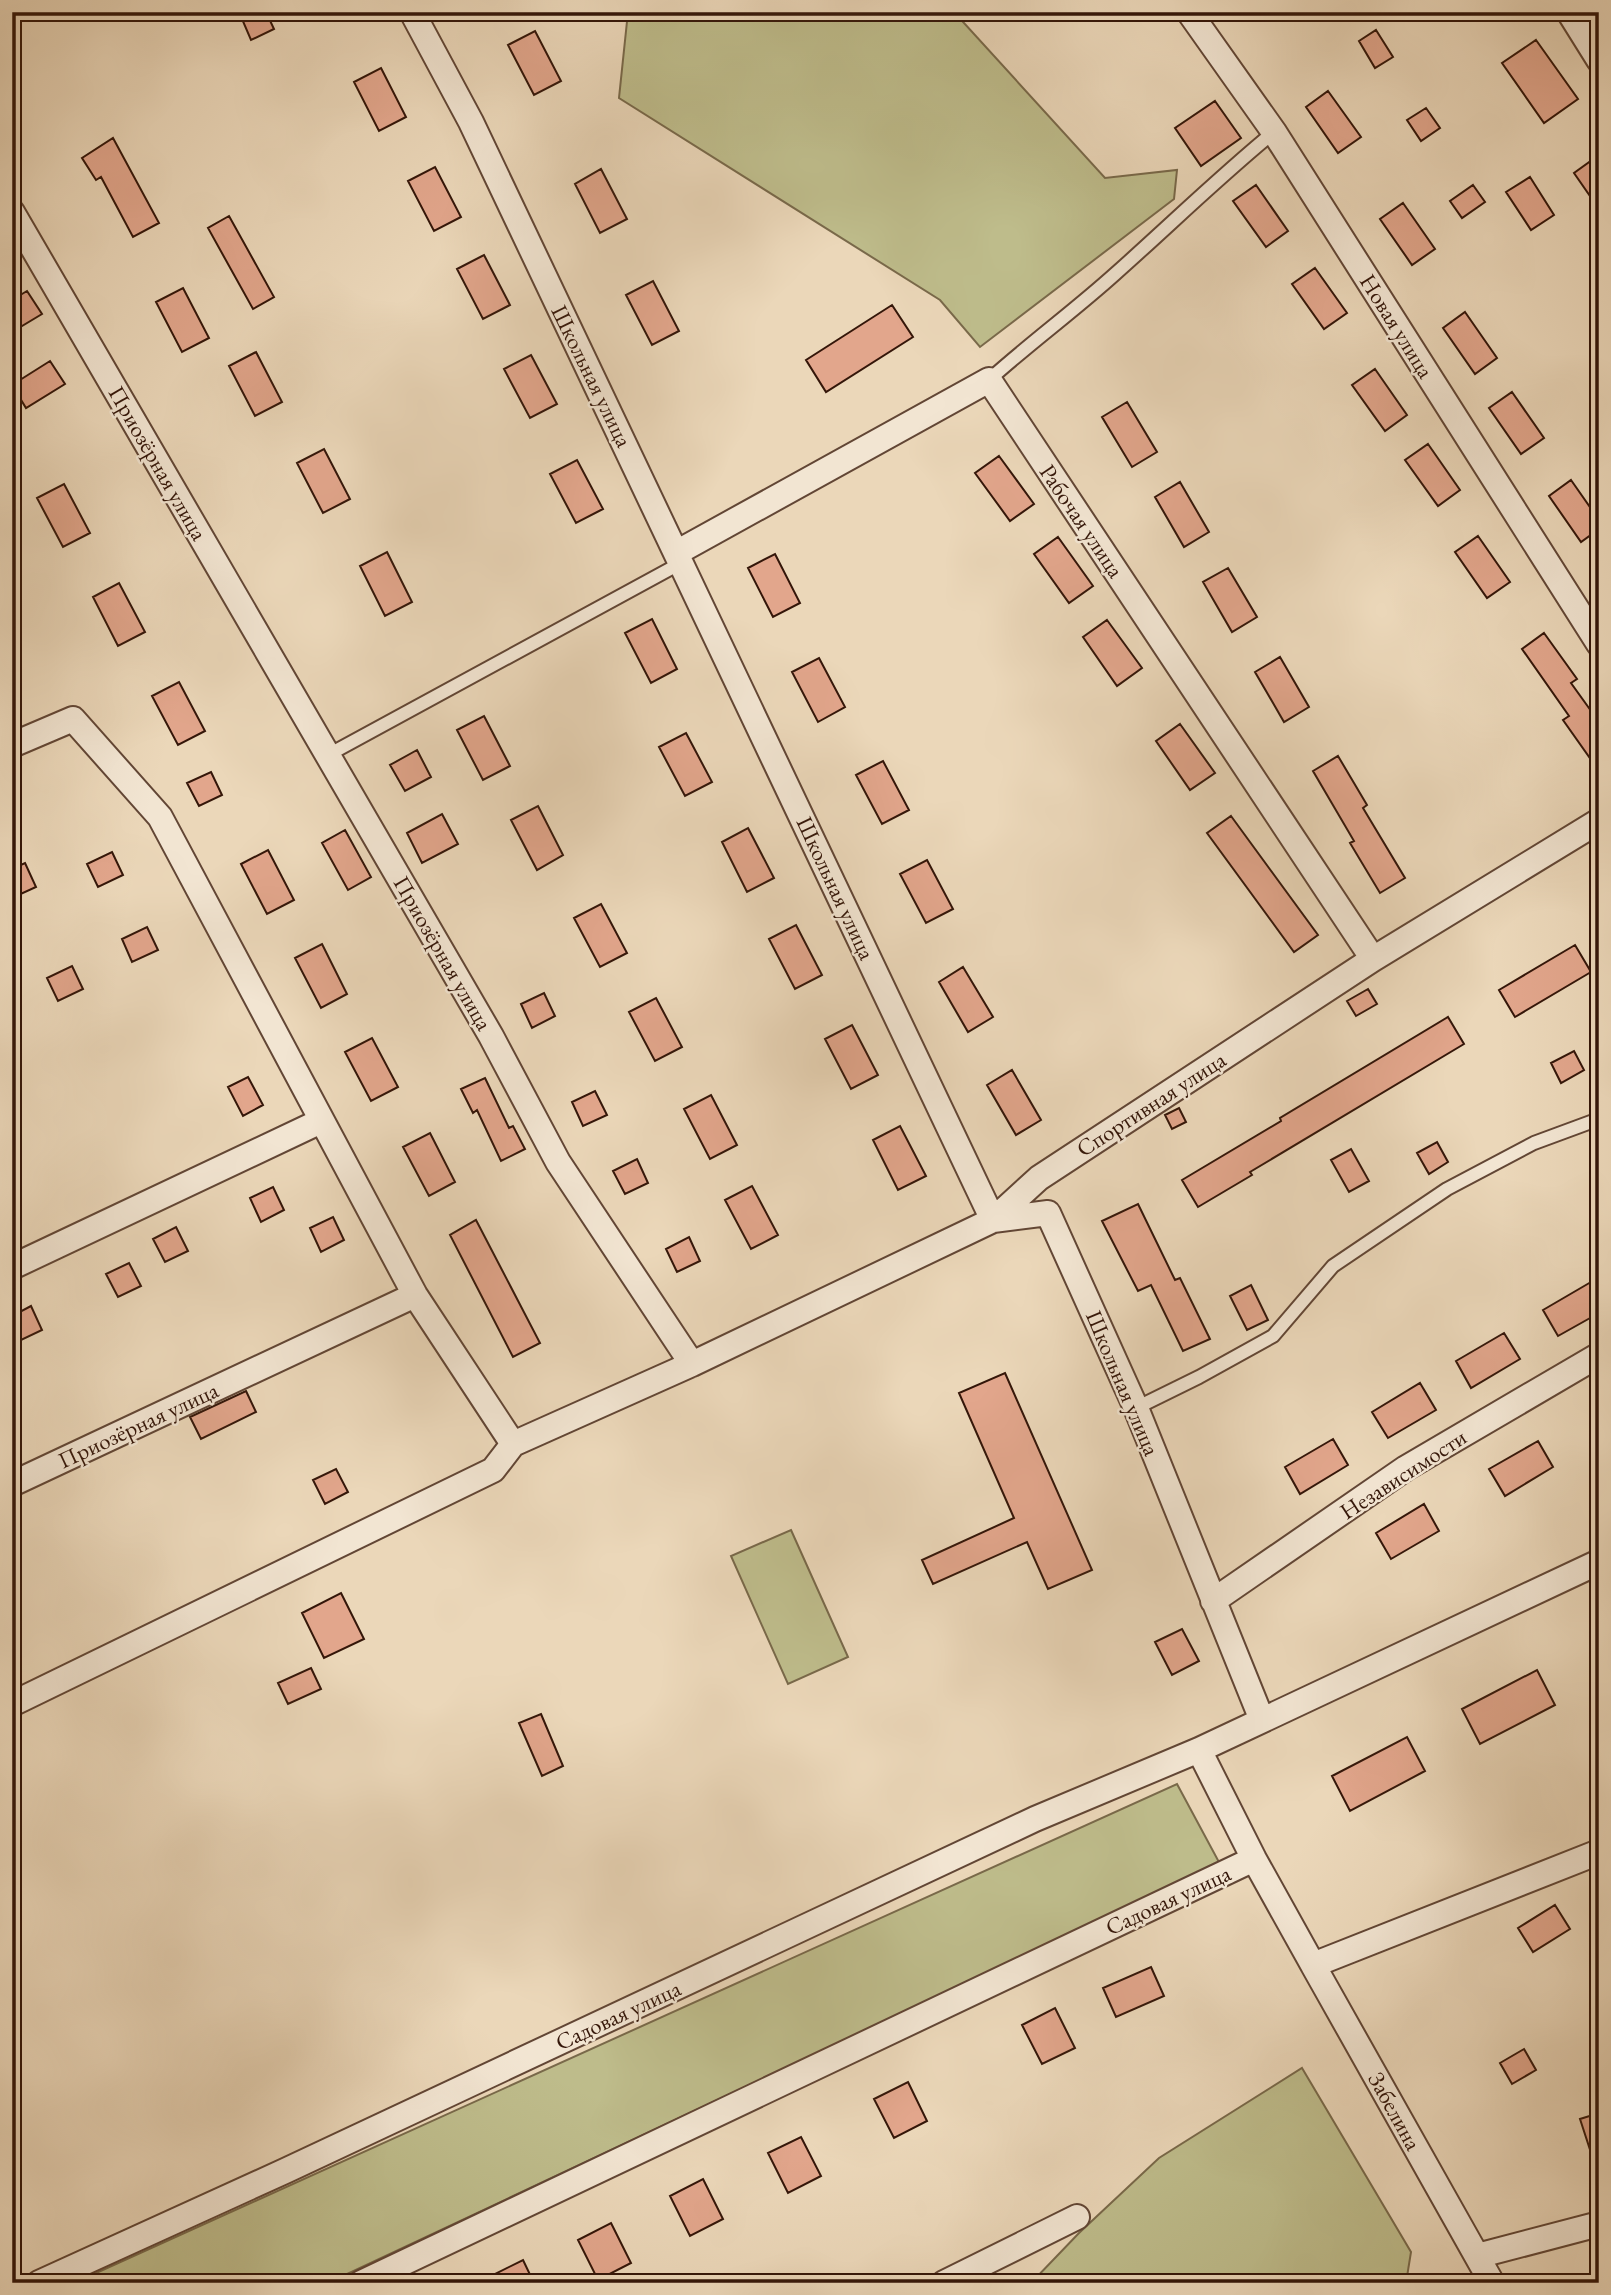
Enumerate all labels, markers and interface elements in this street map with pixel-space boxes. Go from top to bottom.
street label: Новая улица [1353,268,1441,384]
street label: Школьная улица [545,300,640,453]
street label: Приозёрная улица [102,380,215,546]
street label: Рабочая улица [1033,458,1131,584]
street label: Школьная улица [790,811,883,965]
street label: Приозёрная улица [387,870,500,1036]
street label: Спортивная улица [1071,1044,1232,1163]
street label: Школьная улица [1079,1306,1167,1461]
street label: Приозёрная улица [53,1374,224,1475]
street label: Независимости [1334,1422,1472,1526]
street label: Садовая улица [1101,1858,1236,1942]
street label: Садовая улица [551,1973,686,2057]
street label: Забелина [1361,2067,1429,2156]

